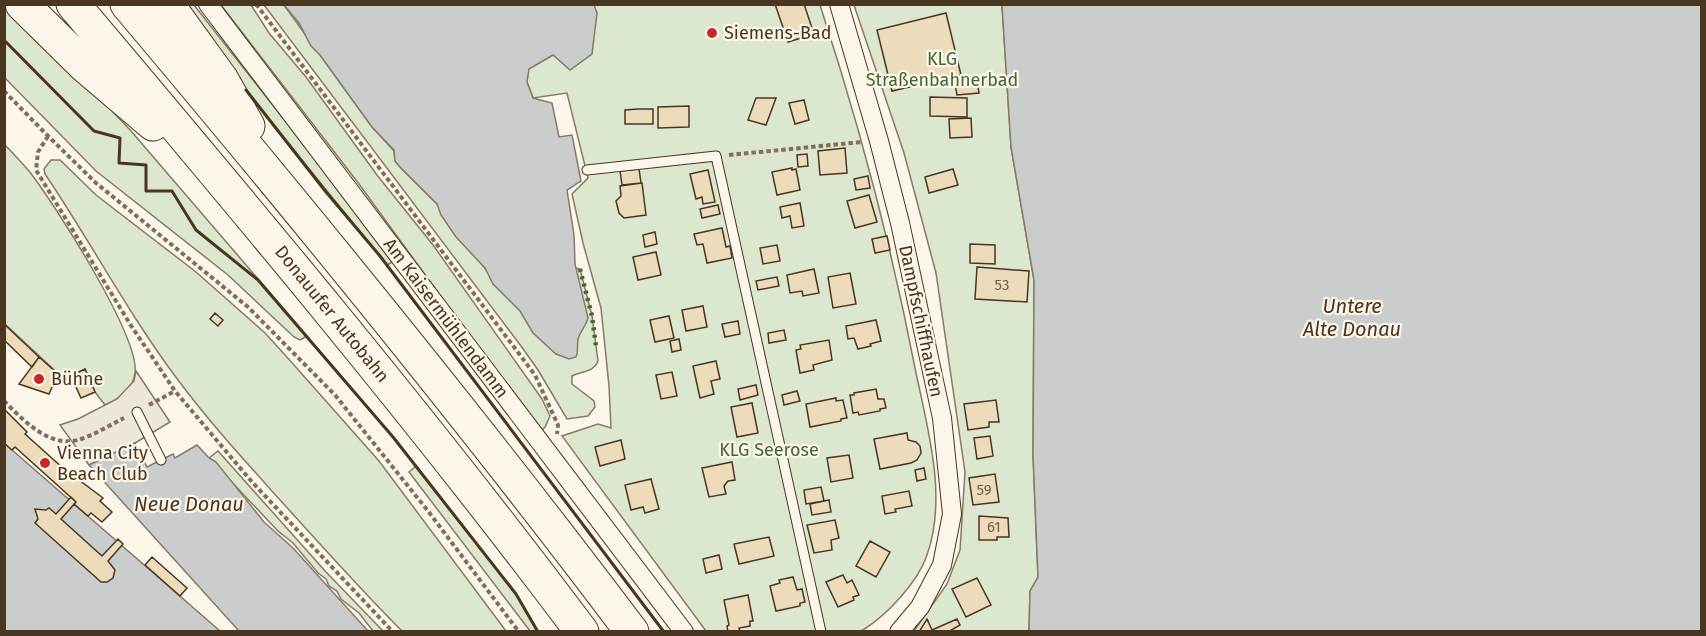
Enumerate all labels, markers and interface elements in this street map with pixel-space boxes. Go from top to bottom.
place label: Siemens-Bad [724,22,831,44]
marker: Siemens-Bad [705,26,719,40]
park label: KLG Straßenbahnerbad [866,48,1018,91]
street label: Am Kaisermühlendamm [379,234,513,402]
street label: Donauufer Autobahn [270,241,394,387]
street label: Dampfschiffhaufen [894,243,948,399]
house number: 53 [995,276,1009,294]
water label: Untere Alte Donau [1302,294,1401,341]
place label: Bühne [51,368,103,390]
marker: Bühne [32,372,46,386]
park label: KLG Seerose [719,439,819,461]
place label: Vienna City Beach Club [57,442,148,485]
marker: Vienna City Beach Club [38,456,52,470]
house number: 59 [976,481,992,499]
water label: Neue Donau [134,492,244,516]
house number: 61 [987,518,1001,536]

